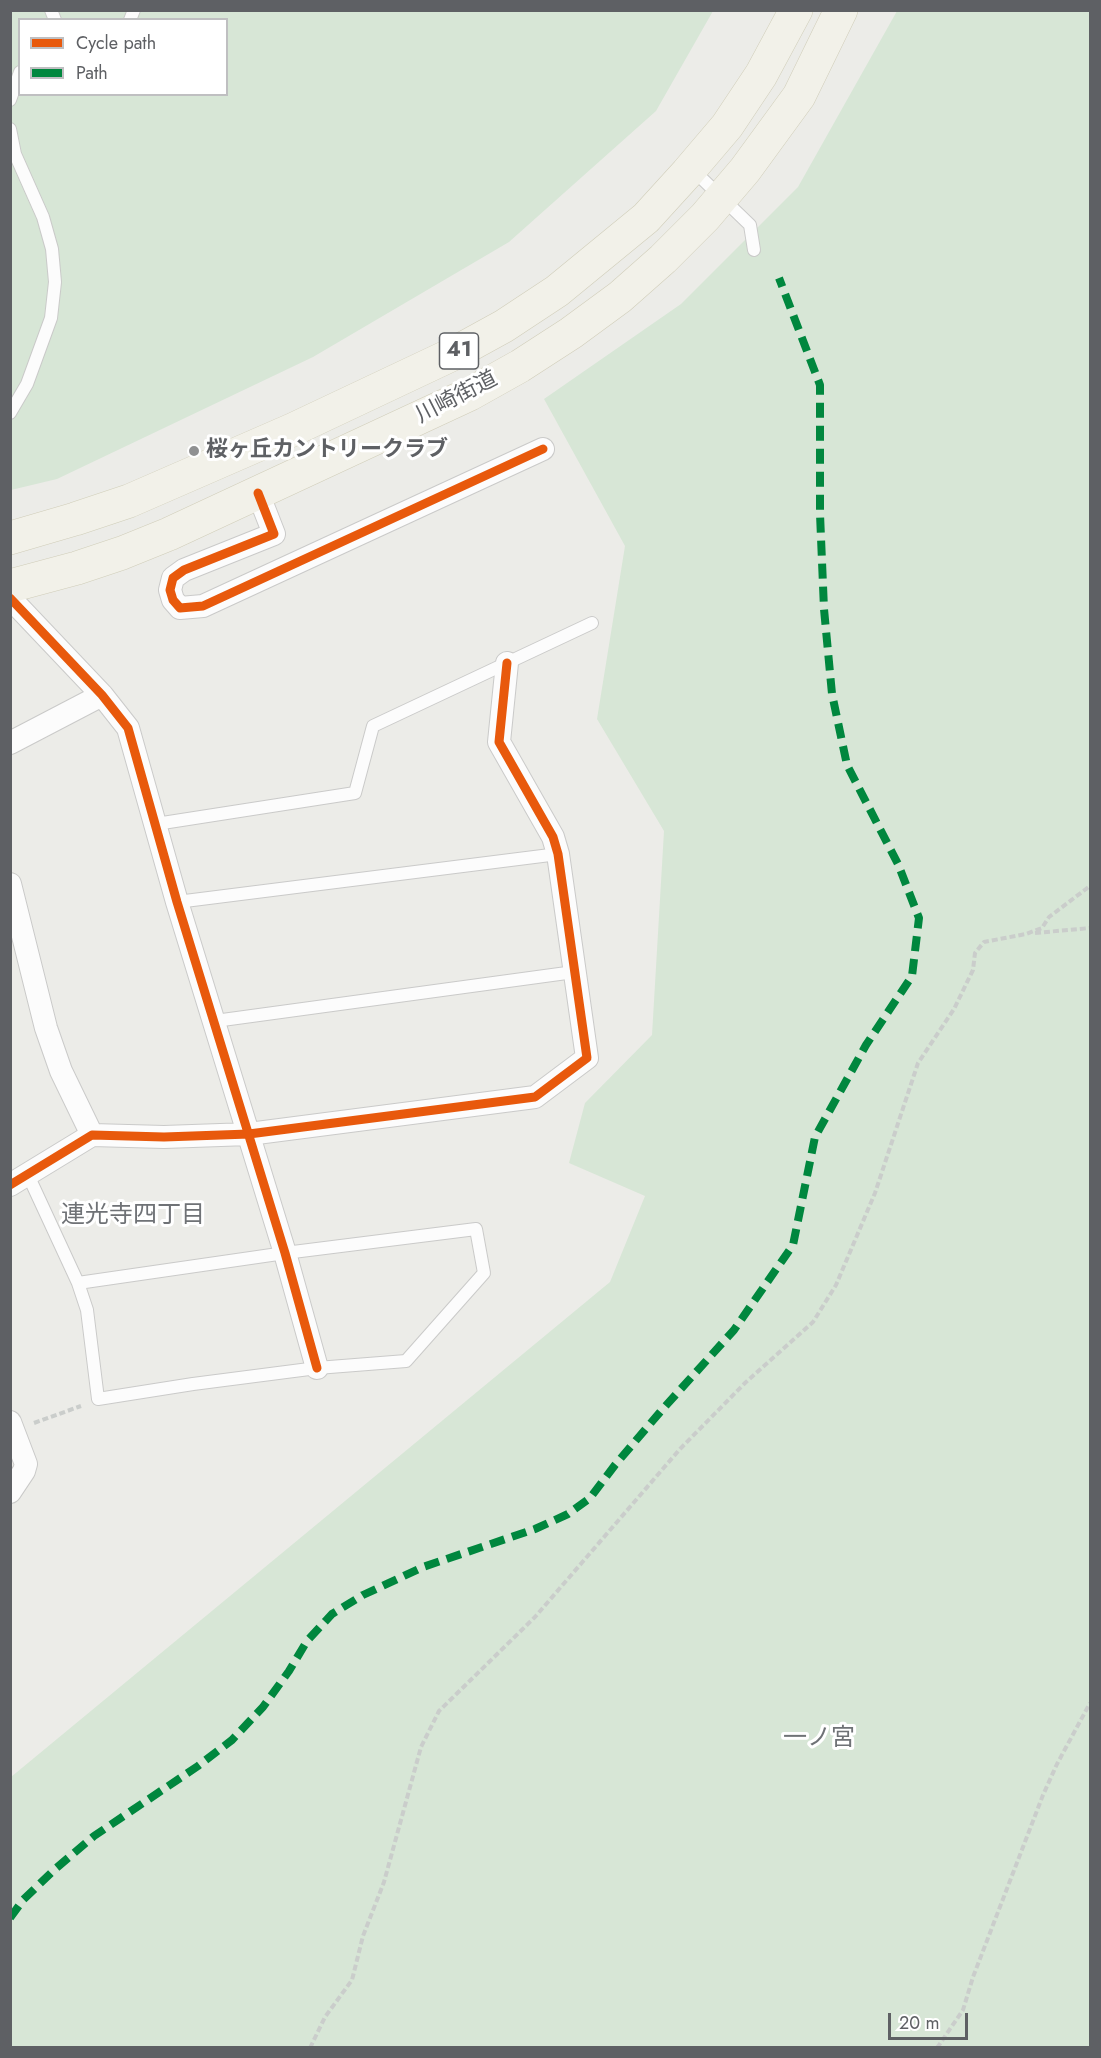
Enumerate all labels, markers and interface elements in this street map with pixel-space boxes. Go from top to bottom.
legend [18,18,228,96]
text: Cycle path [76,30,156,56]
text: Path [76,60,108,86]
road number: 41 [440,333,478,369]
street label: 川崎街道 [412,366,502,430]
place label: 桜ヶ丘カントリークラブ [206,438,448,464]
marker: 桜ヶ丘カントリークラブ [187,444,201,458]
district label: 連光寺四丁目 [61,1202,205,1230]
district label: 一ノ宮 [783,1725,855,1753]
scale bar [891,2001,970,2039]
text: 20 m [899,2010,939,2036]

